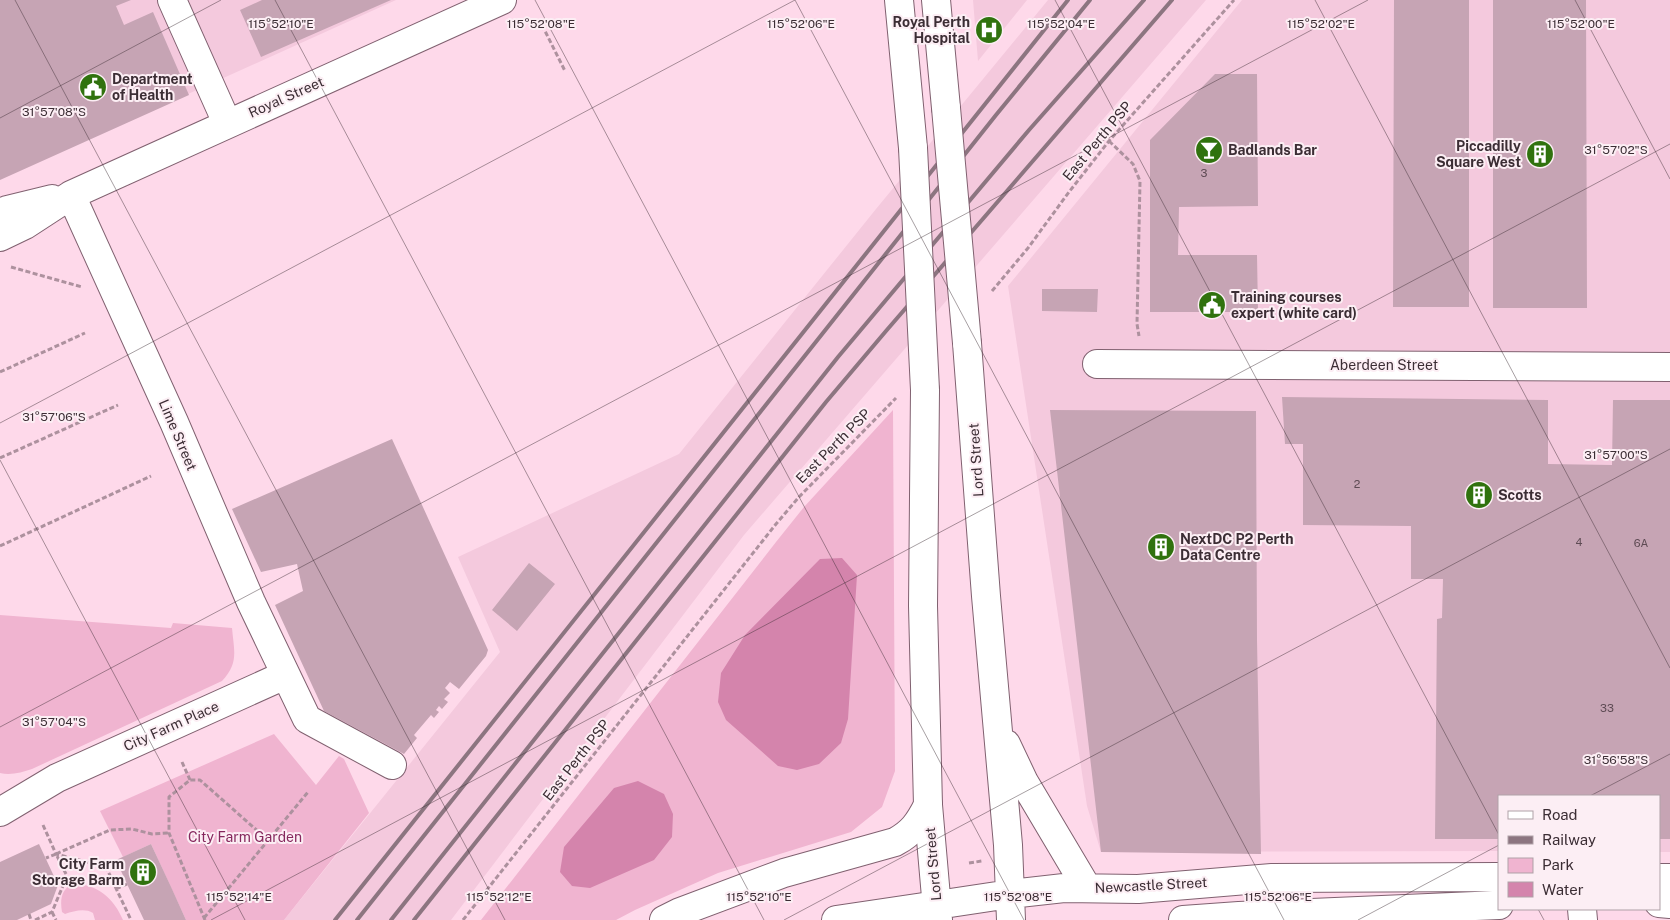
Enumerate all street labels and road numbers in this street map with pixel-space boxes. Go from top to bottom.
street label: Royal Street [246,73,326,121]
street label: East Perth PSP [1059,98,1135,184]
street label: Aberdeen Street [1330,357,1438,373]
street label: Lime Street [156,397,200,473]
street label: East Perth PSP [793,406,873,486]
street label: Lord Street [965,423,987,497]
street label: City Farm Place [121,698,221,754]
street label: East Perth PSP [539,716,613,804]
street label: Lord Street [922,827,944,901]
street label: Newcastle Street [1094,874,1208,896]

